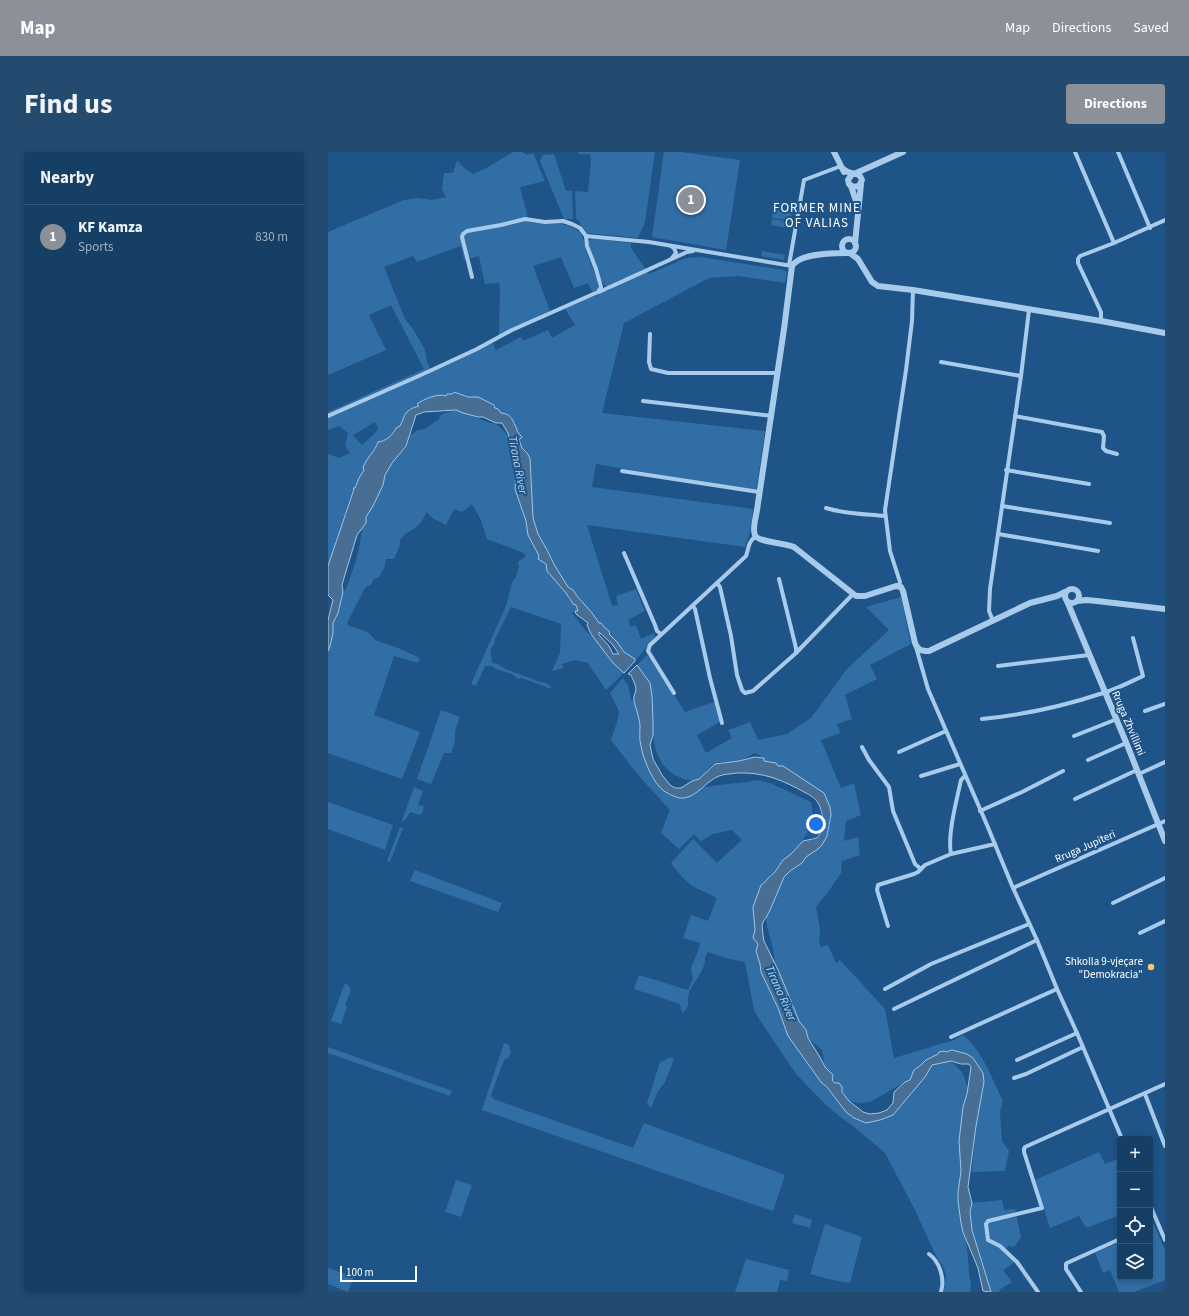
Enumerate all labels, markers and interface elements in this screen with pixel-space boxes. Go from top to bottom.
text: Map [20,15,55,42]
text: Map [1005,18,1030,38]
text: Directions [1052,18,1111,38]
text: Saved [1133,18,1169,38]
text: Find us [24,84,112,124]
button: Directions [1066,84,1165,124]
text: Nearby [40,166,94,190]
pin: 1 [678,185,704,215]
district label: FORMER MINE OF VALIAS [773,199,861,232]
text: KF Kamza [78,217,143,238]
text: 1 [50,228,56,246]
text: 830 m [255,228,288,246]
text: Sports [78,238,113,256]
water label: Tirana River [504,434,532,497]
street label: Rruga Zhvillimi [1108,688,1149,758]
your location [806,814,826,834]
street label: Rruga Jupiteri [1053,826,1118,866]
place label: Shkolla 9-vjeçare "Demokracia" [1065,954,1144,982]
marker: Shkolla 9-vjeçare "Demokracia" [1146,962,1156,972]
water label: Tirana River [761,963,801,1025]
map controls [1117,1136,1153,1280]
button: + [1117,1136,1153,1172]
button: − [1117,1172,1153,1208]
button: locate [1117,1208,1153,1244]
button: layers [1117,1244,1153,1280]
scale bar [340,1264,417,1283]
text: 100 m [346,1265,374,1280]

